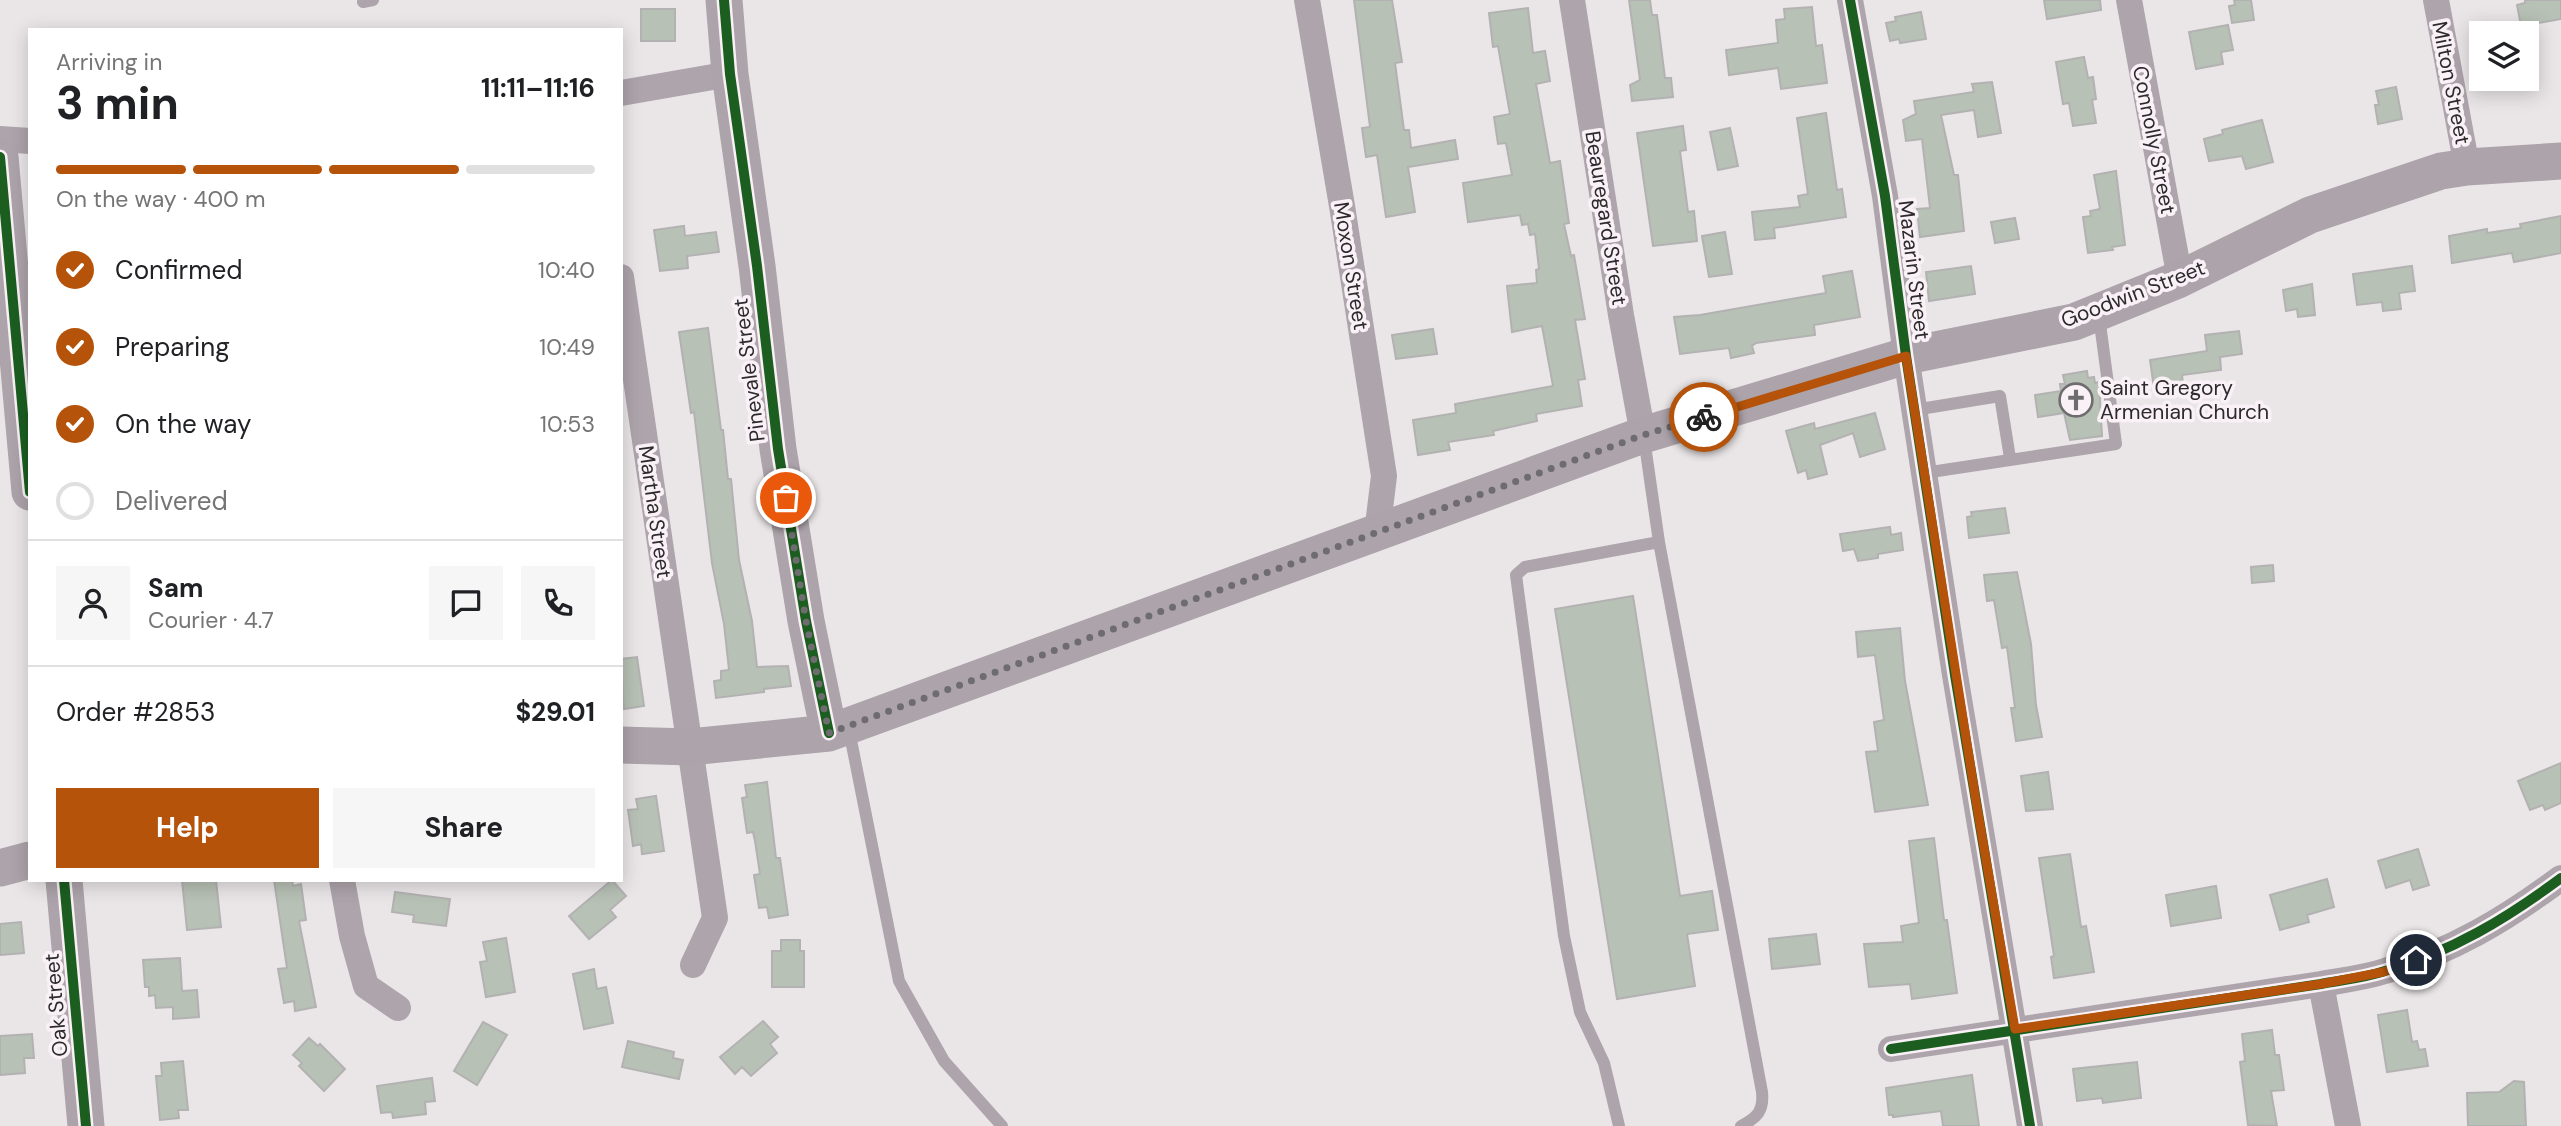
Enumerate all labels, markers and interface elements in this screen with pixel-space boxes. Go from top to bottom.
street label: Milton Street [2425,19,2477,147]
map controls [2469,21,2539,91]
button: layers [2469,21,2539,91]
text: Arriving in [56,47,162,77]
street label: Connolly Street [2126,64,2182,216]
text: 11:11–11:16 [481,71,595,105]
text: 3 min [56,73,179,133]
street label: Beauregard Street [1578,129,1634,307]
text: On the way · 400 m [56,184,265,214]
street label: Mazarin Street [1892,199,1936,341]
street label: Moxon Street [1327,200,1375,332]
icon: check [56,251,94,289]
text: Confirmed [115,253,242,287]
street label: Goodwin Street [2057,254,2209,334]
text: 10:40 [538,255,595,285]
street label: Pinevale Street [726,297,772,443]
icon: check [56,328,94,366]
text: Preparing [115,330,230,364]
text: 10:49 [539,332,595,362]
place label: Saint Gregory Armenian Church [2100,374,2269,426]
church icon: Saint Gregory Armenian Church [2057,381,2095,419]
courier [1669,382,1739,452]
icon: bike [1685,398,1723,436]
icon: check [56,405,94,443]
text: On the way [115,407,251,441]
text: 10:53 [540,409,595,439]
street label: Martha Street [632,444,678,580]
pin [756,468,816,528]
icon: bag [767,479,805,517]
text: Delivered [115,484,228,518]
button: person [56,566,130,640]
button: chat [429,566,503,640]
button: phone [521,566,595,640]
text: Sam [148,571,203,605]
text: Courier · 4.7 [148,605,274,635]
text: Order #2853 [56,695,215,729]
text: $29.01 [515,695,595,729]
button: Help [56,788,319,868]
button: Share [333,788,595,868]
pin [2386,930,2446,990]
icon: home [2397,941,2435,979]
street label: Oak Street [38,952,74,1058]

